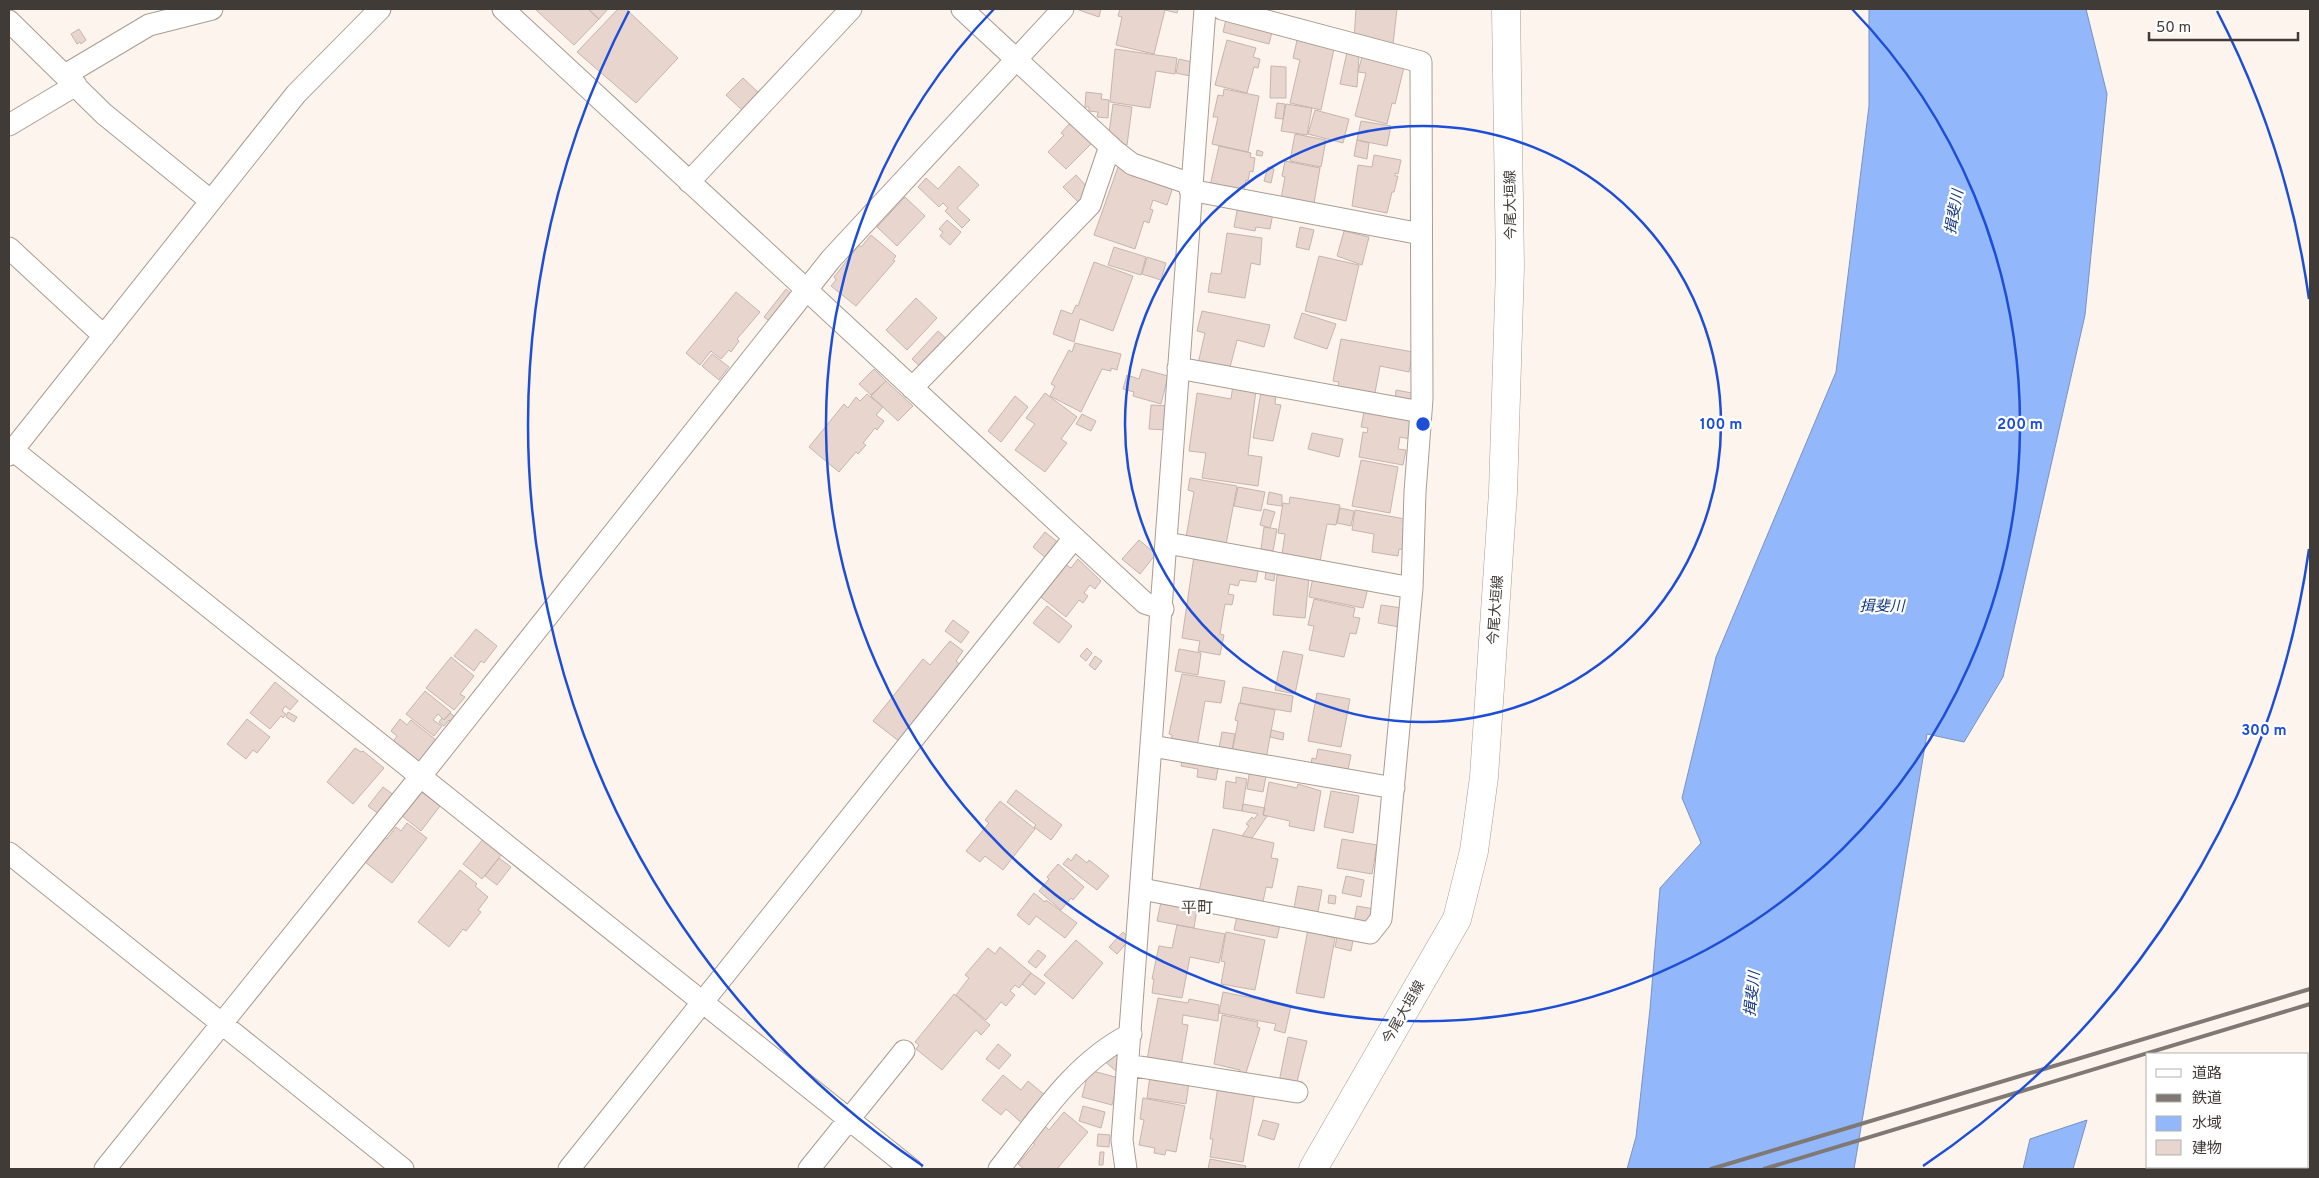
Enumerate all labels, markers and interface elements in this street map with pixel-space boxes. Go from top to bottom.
scale bar [2149,10,2298,42]
text: 50 m [2156,19,2191,38]
street label: 今尾大垣線 [1502,170,1521,240]
water label: 揖斐川 [1942,186,1969,236]
centre of rings [1414,415,1432,433]
text: 100 m [1700,416,1742,435]
text: 200 m [1997,416,2043,435]
street label: 今尾大垣線 [1486,575,1507,646]
water label: 揖斐川 [1859,598,1906,617]
text: 300 m [2241,722,2287,741]
district label: 平町 [1181,899,1213,919]
water label: 揖斐川 [1742,969,1765,1018]
street label: 今尾大垣線 [1379,978,1429,1047]
legend [2146,1053,2309,1168]
text: 道路 [2192,1065,2222,1084]
text: 鉄道 [2192,1090,2222,1109]
text: 水域 [2192,1115,2222,1134]
text: 建物 [2192,1140,2222,1159]

